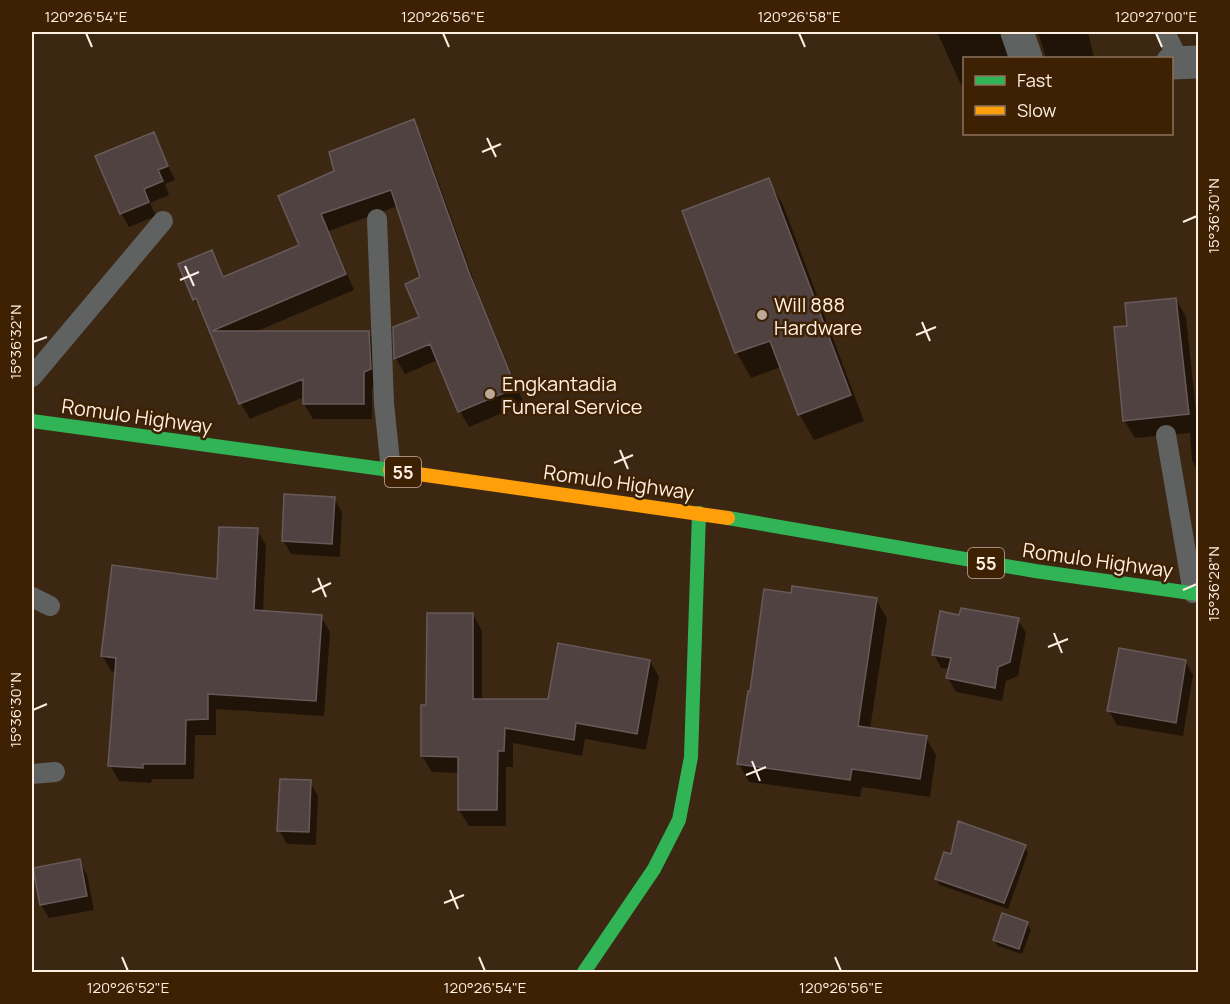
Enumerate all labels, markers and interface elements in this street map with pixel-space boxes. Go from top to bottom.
text: 120°26'54"E [45,6,127,27]
text: 120°26'56"E [401,6,485,27]
text: 120°26'58"E [757,6,841,27]
text: 120°27'00"E [1115,6,1197,27]
legend [963,57,1173,135]
text: Fast [1017,68,1052,92]
text: Slow [1017,98,1057,122]
text: 15°36'30"N [1203,178,1224,254]
place label: Will 888 Hardware [774,291,862,341]
text: 15°36'32"N [5,304,26,380]
marker: Will 888 Hardware [755,308,769,322]
place label: Engkantadia Funeral Service [502,370,643,420]
marker: Engkantadia Funeral Service [483,387,497,401]
street label: Romulo Highway [60,392,214,440]
road number: 55 [385,457,421,487]
street label: Romulo Highway [542,458,696,506]
street label: Romulo Highway [1021,536,1175,584]
text: 15°36'28"N [1203,546,1224,622]
road number: 55 [968,548,1004,578]
text: 15°36'30"N [5,672,26,748]
text: 120°26'52"E [87,977,169,998]
text: 120°26'54"E [444,977,526,998]
text: 120°26'56"E [799,977,883,998]

